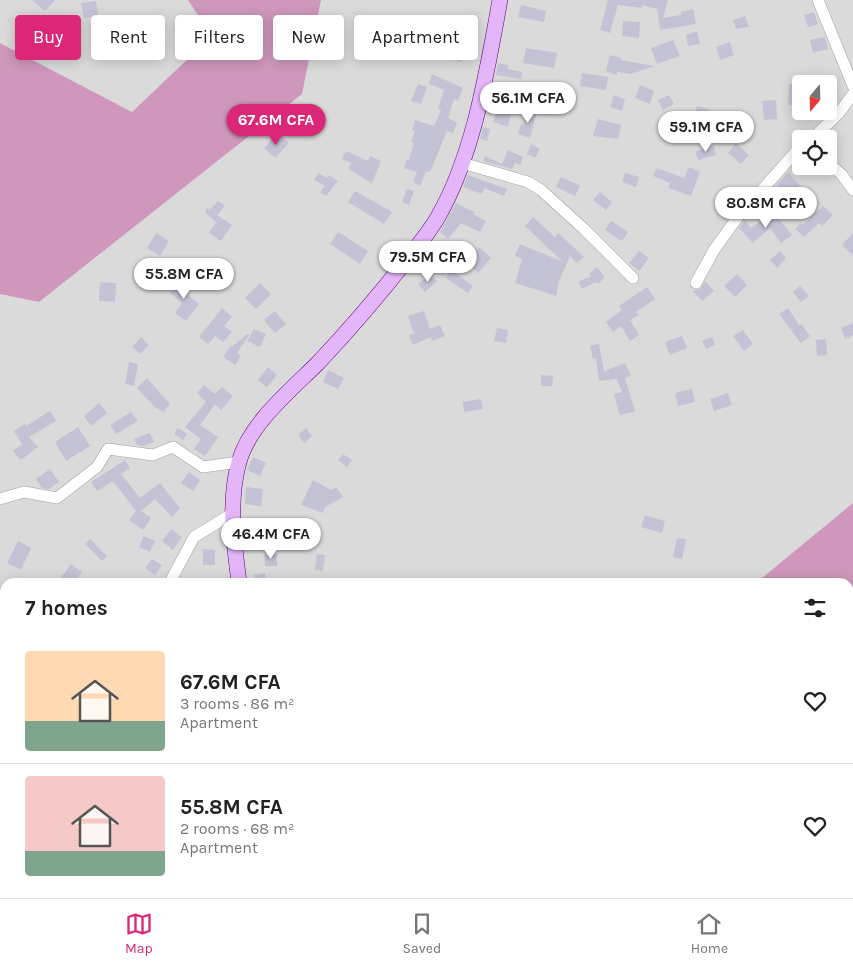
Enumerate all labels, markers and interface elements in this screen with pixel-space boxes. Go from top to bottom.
chip: Buy [15,15,81,60]
chip: Rent [91,15,165,60]
chip: Filters [175,15,263,60]
chip: New [273,15,344,60]
chip: Apartment [354,15,478,60]
north arrow [792,75,838,120]
map controls [792,75,837,175]
pin: 56.1M CFA [471,82,585,124]
text: 56.1M CFA [491,88,565,107]
pin: 67.6M CFA [219,104,333,146]
text: 67.6M CFA [238,110,314,129]
pin: 59.1M CFA [649,110,763,153]
text: 59.1M CFA [669,117,743,136]
button: locate [792,130,837,175]
pin: 80.8M CFA [709,186,823,229]
text: 80.8M CFA [726,193,806,212]
pin: 79.5M CFA [371,240,485,283]
text: 79.5M CFA [390,247,466,266]
pin: 55.8M CFA [127,258,241,300]
text: 55.8M CFA [145,264,223,283]
pin: 46.4M CFA [214,518,328,560]
text: 46.4M CFA [232,524,310,543]
icon: filters [801,594,829,622]
text: 7 homes [25,596,108,620]
text: 67.6M CFA [180,670,281,694]
icon: home [65,671,125,731]
icon: heart [801,687,829,715]
text: 3 rooms · 86 m² [180,694,295,713]
text: Apartment [180,713,258,732]
text: 55.8M CFA [180,795,283,819]
icon: home [65,796,125,856]
icon: heart [801,812,829,840]
text: 2 rooms · 68 m² [180,819,294,838]
text: Apartment [180,838,258,857]
tab: Map [125,910,153,957]
tab: Saved [402,910,441,957]
tab: Home [691,910,728,957]

